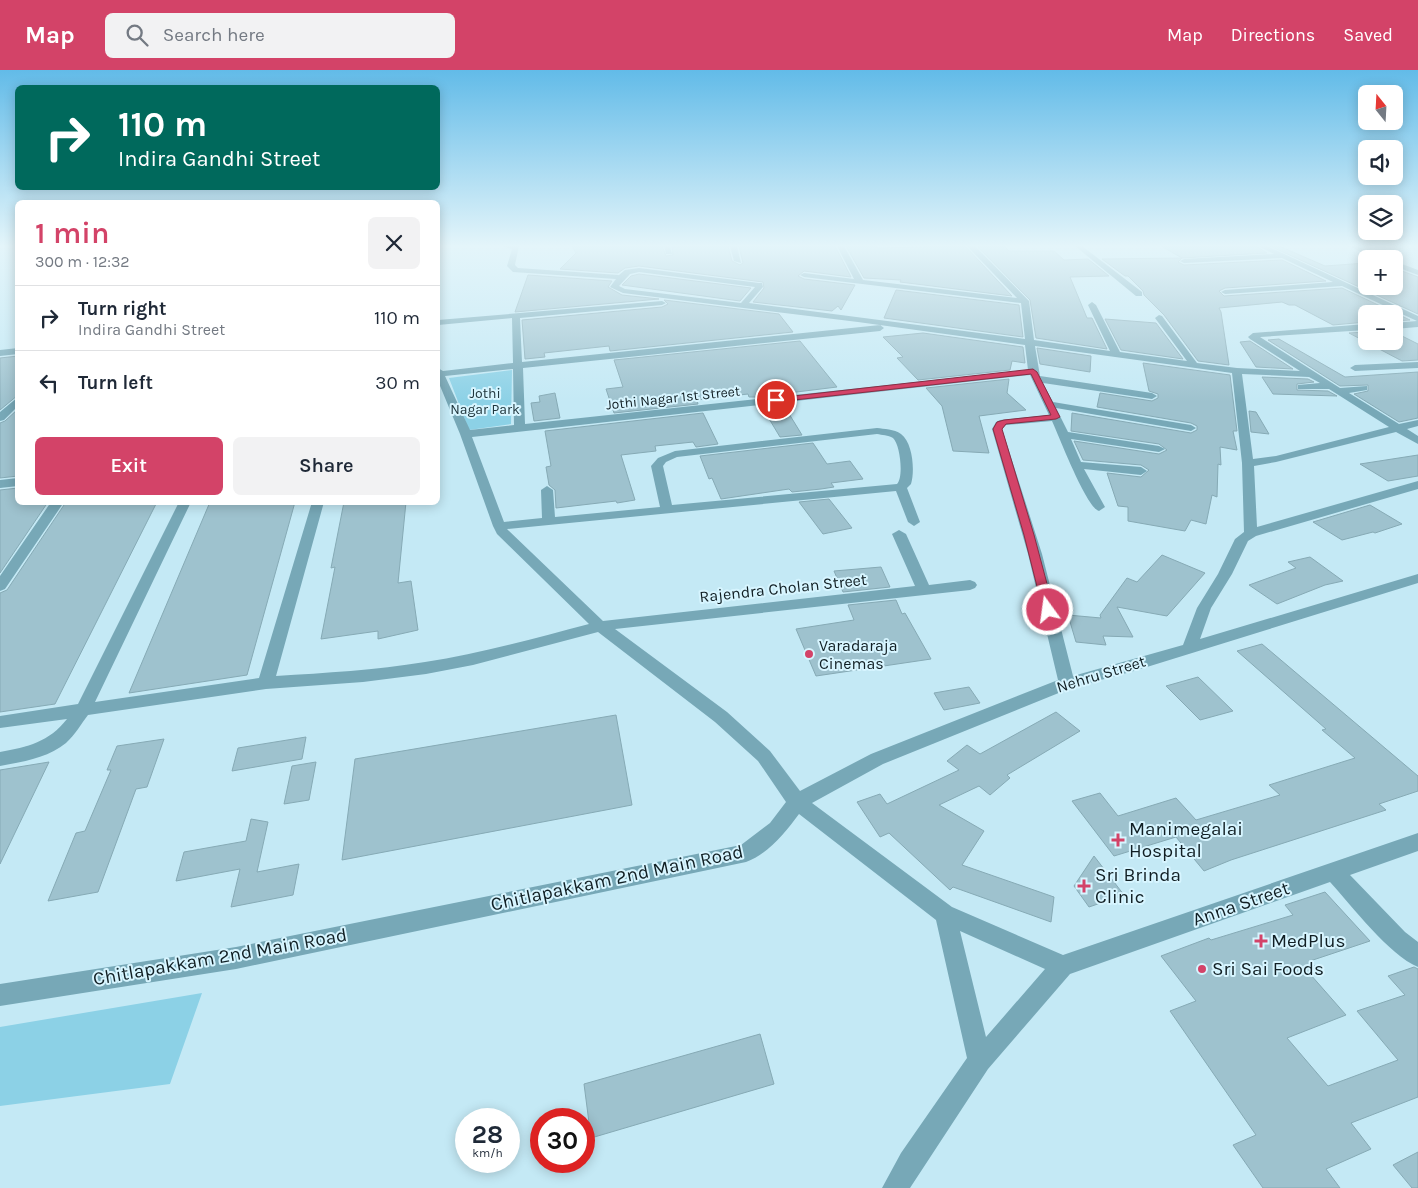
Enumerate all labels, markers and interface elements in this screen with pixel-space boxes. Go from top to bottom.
search box [105,13,455,58]
text: Map [25,21,75,49]
icon: search [123,21,151,49]
text: Search here [163,24,265,46]
text: Map [1167,24,1203,46]
text: Directions [1231,24,1315,46]
text: Saved [1343,24,1393,46]
north arrow [1358,85,1402,130]
map controls [1358,85,1403,350]
text: 110 m [118,104,207,145]
icon: right [35,105,100,170]
button: sound [1358,140,1403,185]
text: Indira Gandhi Street [118,146,320,172]
button: layers [1358,195,1403,240]
text: 1 min [35,215,109,251]
button: close [368,217,420,269]
button: + [1358,250,1403,295]
text: 300 m · 12:32 [35,252,130,271]
text: Turn right [78,298,167,320]
icon: right [35,304,63,332]
button: − [1358,305,1403,350]
text: 110 m [374,307,420,329]
text: Indira Gandhi Street [78,320,225,339]
icon: left [35,369,63,397]
text: Turn left [78,372,153,394]
text: 30 m [375,372,420,394]
pin [755,379,797,421]
street label: Jothi Nagar 1st Street [605,383,741,413]
park label: Jothi Nagar Park [450,385,520,418]
icon: arrive [762,386,790,414]
button: Exit [35,437,223,495]
button: Share [233,437,420,495]
street label: Rajendra Cholan Street [698,570,868,606]
position arrow [1021,583,1073,635]
place label: Varadaraja Cinemas [819,636,898,673]
marker: Varadaraja Cinemas [803,648,815,660]
street label: Nehru Street [1054,651,1148,697]
place label: Manimegalai Hospital [1129,818,1243,862]
marker: Manimegalai Hospital [1111,833,1125,847]
street label: Chitlapakkam 2nd Main Road [489,840,745,916]
place label: Sri Brinda Clinic [1095,864,1181,908]
street label: Anna Street [1190,877,1292,931]
marker: Sri Brinda Clinic [1077,879,1091,893]
street label: Chitlapakkam 2nd Main Road [91,924,349,990]
place label: MedPlus [1271,930,1345,952]
marker: MedPlus [1255,935,1267,947]
place label: Sri Sai Foods [1212,958,1324,980]
marker: Sri Sai Foods [1196,963,1208,975]
speed limit sign: 30 [530,1108,595,1173]
text: 28 [472,1120,503,1149]
text: km/h [472,1146,503,1160]

